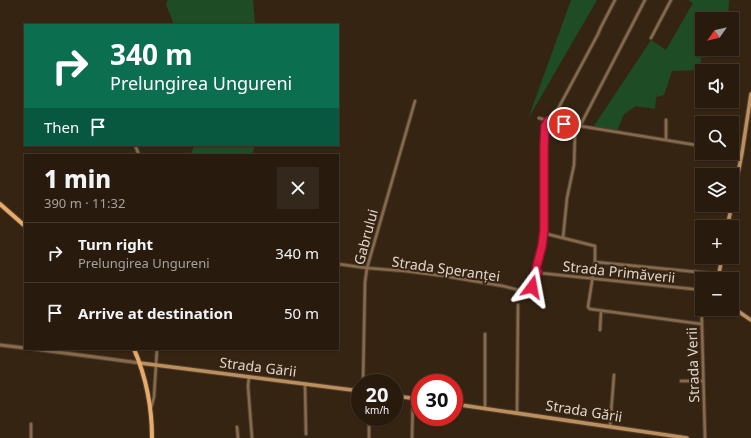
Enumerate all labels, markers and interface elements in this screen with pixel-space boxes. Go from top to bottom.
north arrow [695,12,739,56]
map controls [695,12,739,316]
text: 340 m [110,35,193,73]
icon: right [44,40,96,92]
button: sound [695,64,739,108]
text: Prelungirea Ungureni [110,71,292,95]
pin [547,107,581,141]
icon: arrive [553,113,575,135]
icon: arrive [87,116,109,138]
button: search [695,116,739,160]
text: Then [44,117,79,137]
text: 1 min [44,162,111,195]
button: close [277,167,319,209]
button: layers [695,168,739,212]
text: 390 m · 11:32 [44,194,125,212]
street label: Gabrului [349,207,382,267]
button: + [695,220,739,264]
text: Turn right [78,234,153,254]
icon: right [44,242,66,264]
text: 340 m [275,243,319,263]
street label: Strada Speranței [391,252,501,285]
text: Prelungirea Ungureni [78,254,210,272]
street label: Strada Primăverii [562,256,676,287]
position arrow [511,266,553,308]
button: − [695,272,739,316]
icon: arrive [44,302,66,324]
text: Arrive at destination [78,303,233,323]
text: 50 m [284,303,319,323]
street label: Strada Verii [682,327,703,403]
street label: Strada Gării [219,352,298,381]
speed limit sign: 30 [411,374,463,426]
text: 20 [366,381,388,408]
street label: Strada Gării [544,395,624,426]
text: km/h [365,403,389,417]

